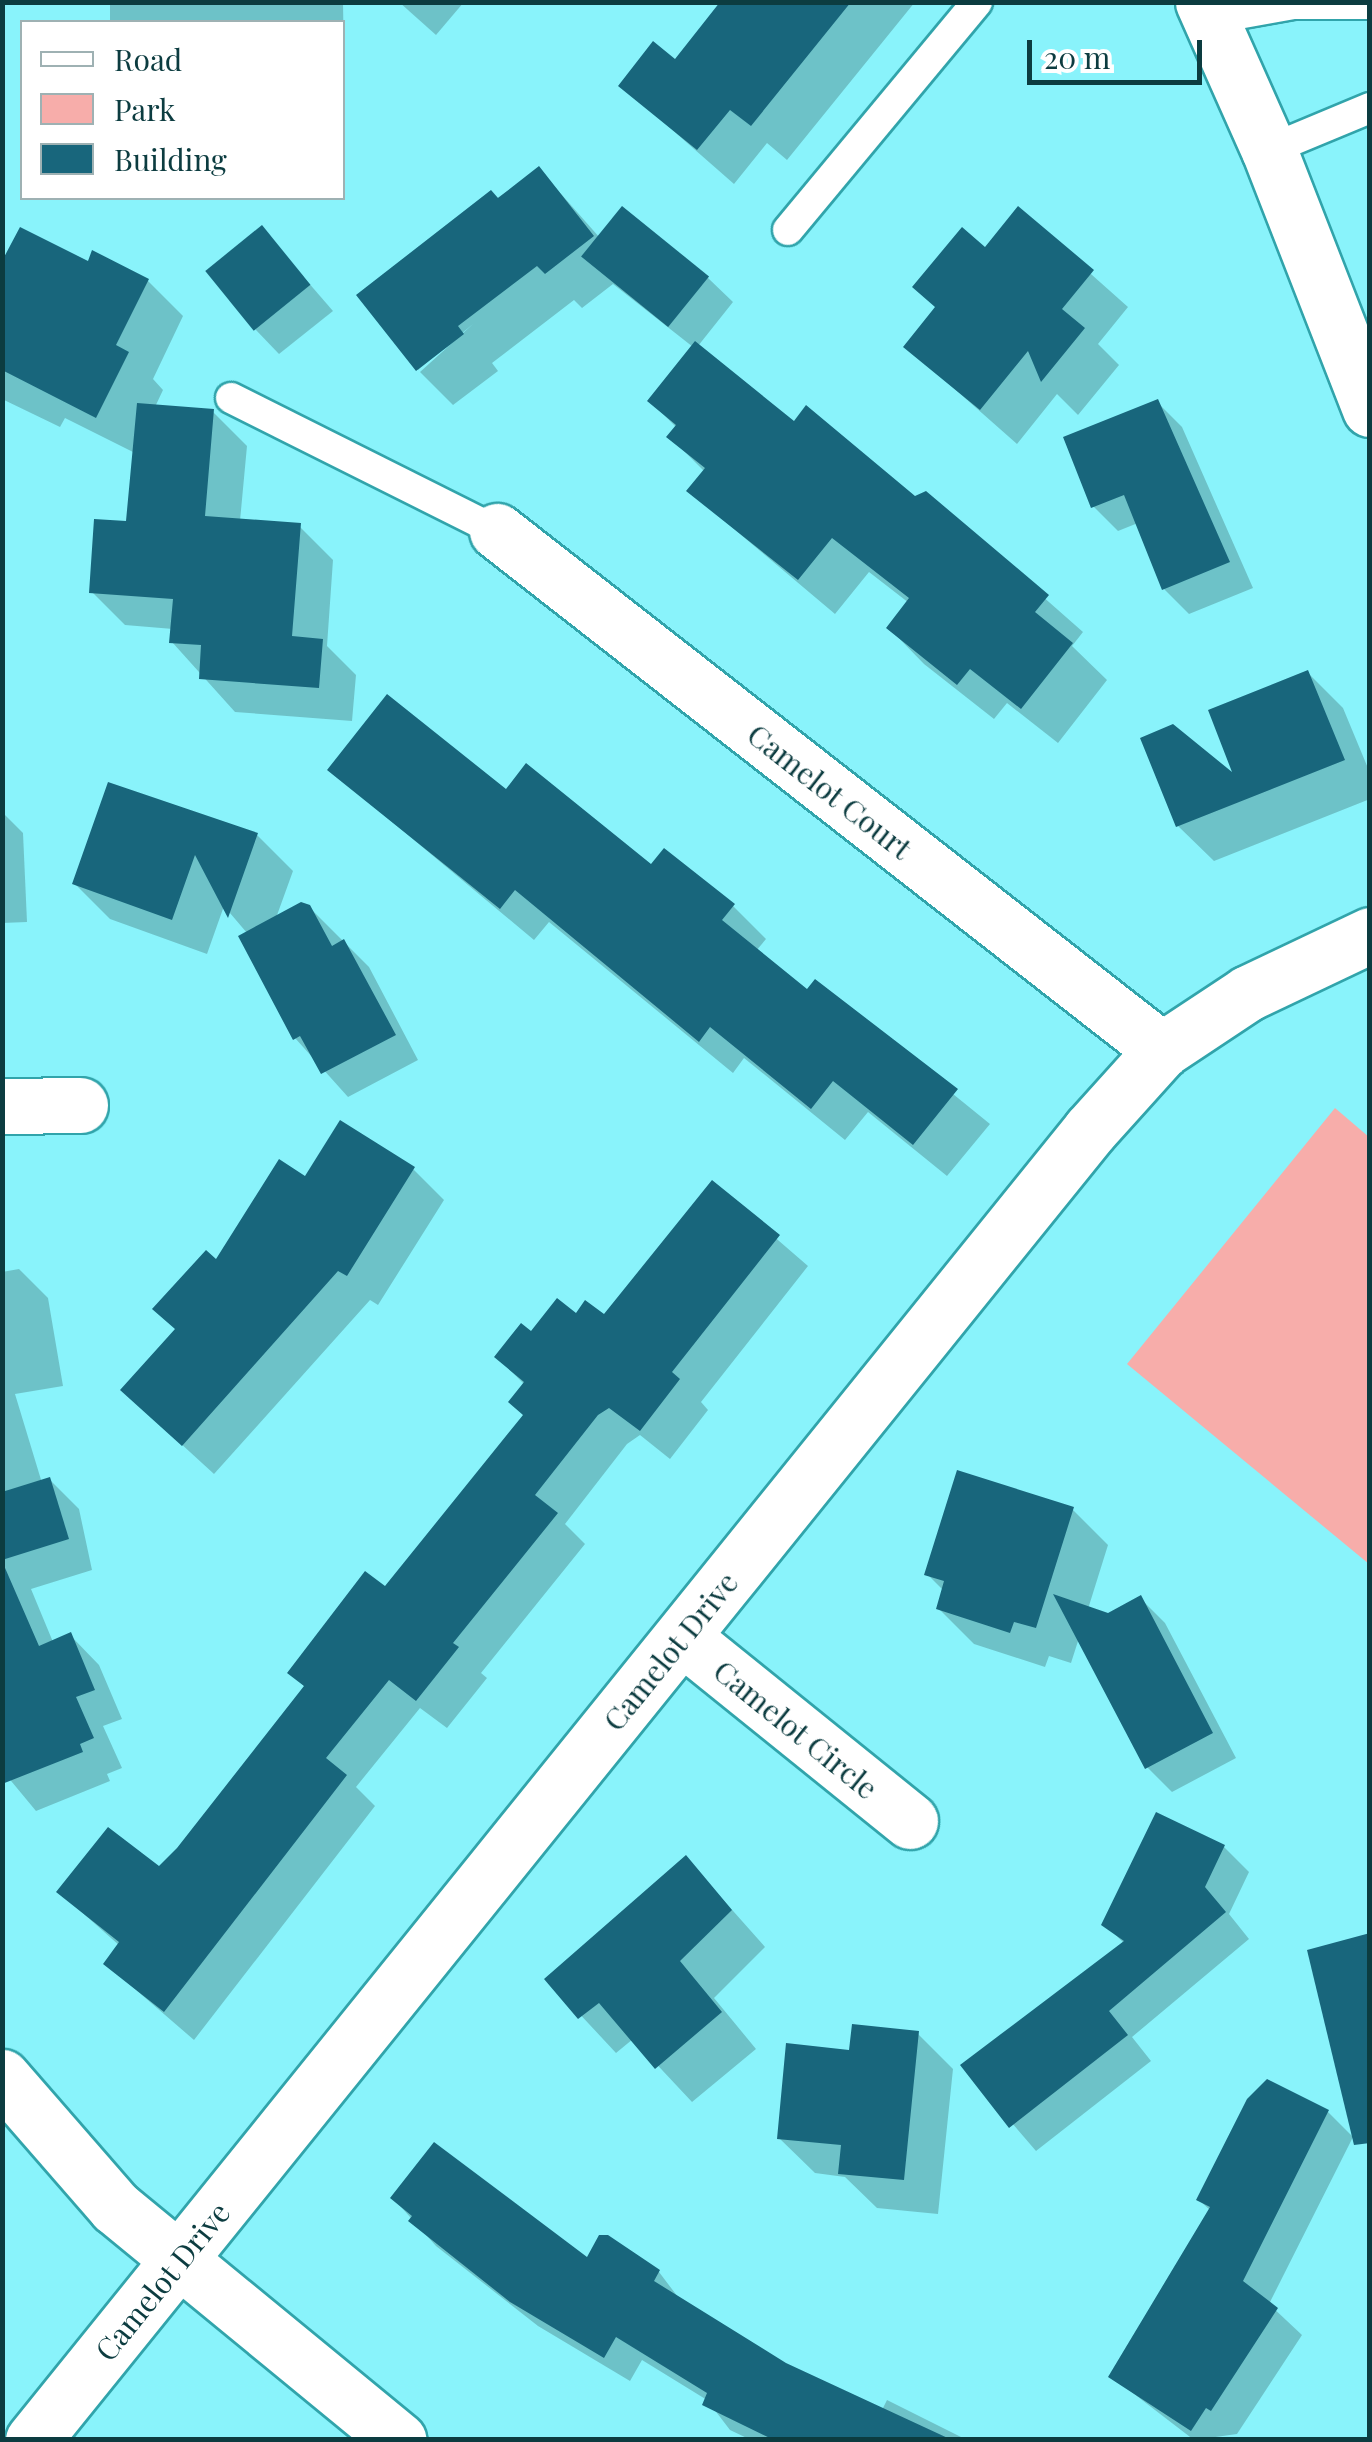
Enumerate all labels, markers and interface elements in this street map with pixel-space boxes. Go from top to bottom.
legend [20,20,345,200]
scale bar [1032,20,1207,82]
text: 20 m [1044,37,1110,77]
text: Road [114,39,182,79]
text: Park [114,89,176,129]
text: Building [114,139,227,179]
street label: Camelot Court [741,716,919,866]
street label: Camelot Drive [595,1564,745,1738]
street label: Camelot Circle [707,1652,885,1806]
street label: Camelot Drive [87,2194,237,2368]

